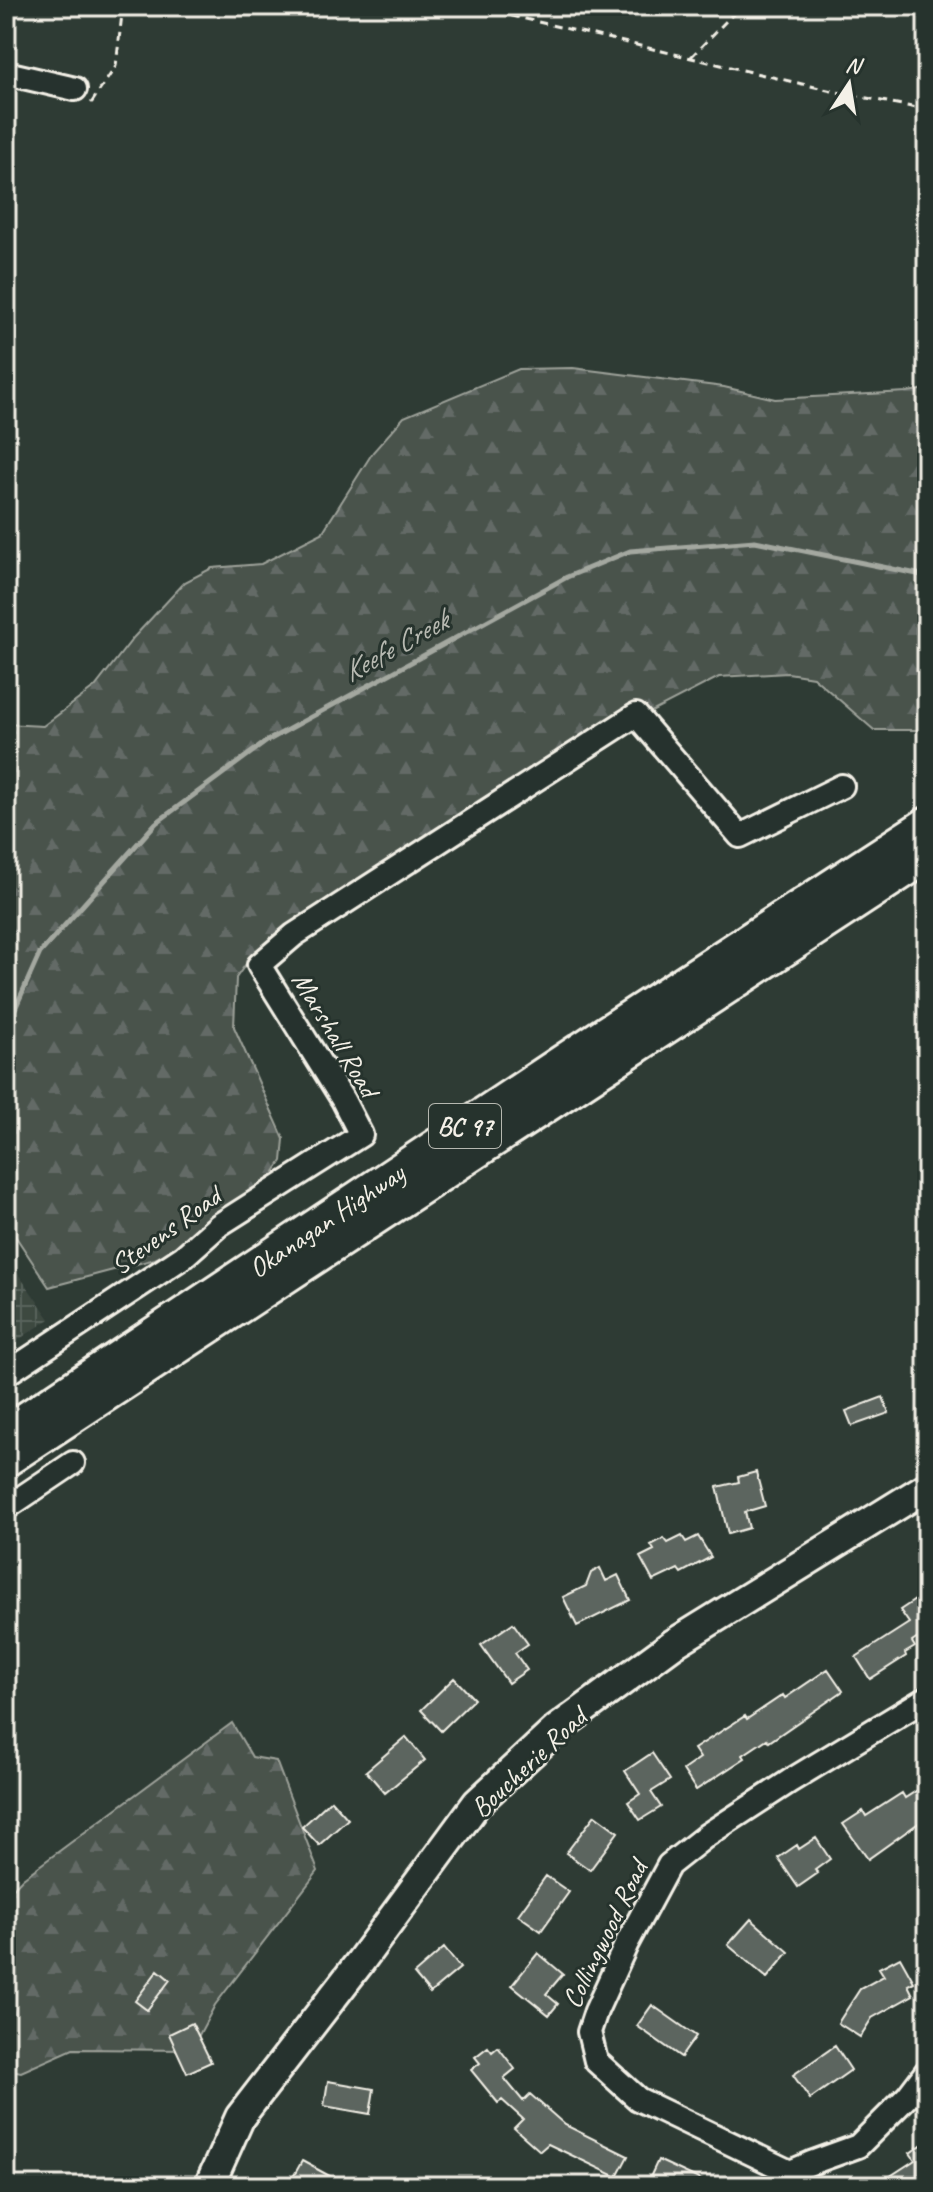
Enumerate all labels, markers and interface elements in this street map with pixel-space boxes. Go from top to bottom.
north arrow [809,44,889,124]
text: N [843,50,866,81]
water label: Keefe Creek [336,599,460,690]
street label: Marshall Road [284,965,389,1107]
road number: BC 97 [429,1104,501,1148]
street label: Okanagan Highway [242,1154,413,1285]
street label: Stevens Road [103,1176,230,1282]
street label: Boucherie Road [463,1697,596,1825]
street label: Collingwood Road [554,1851,657,2014]

